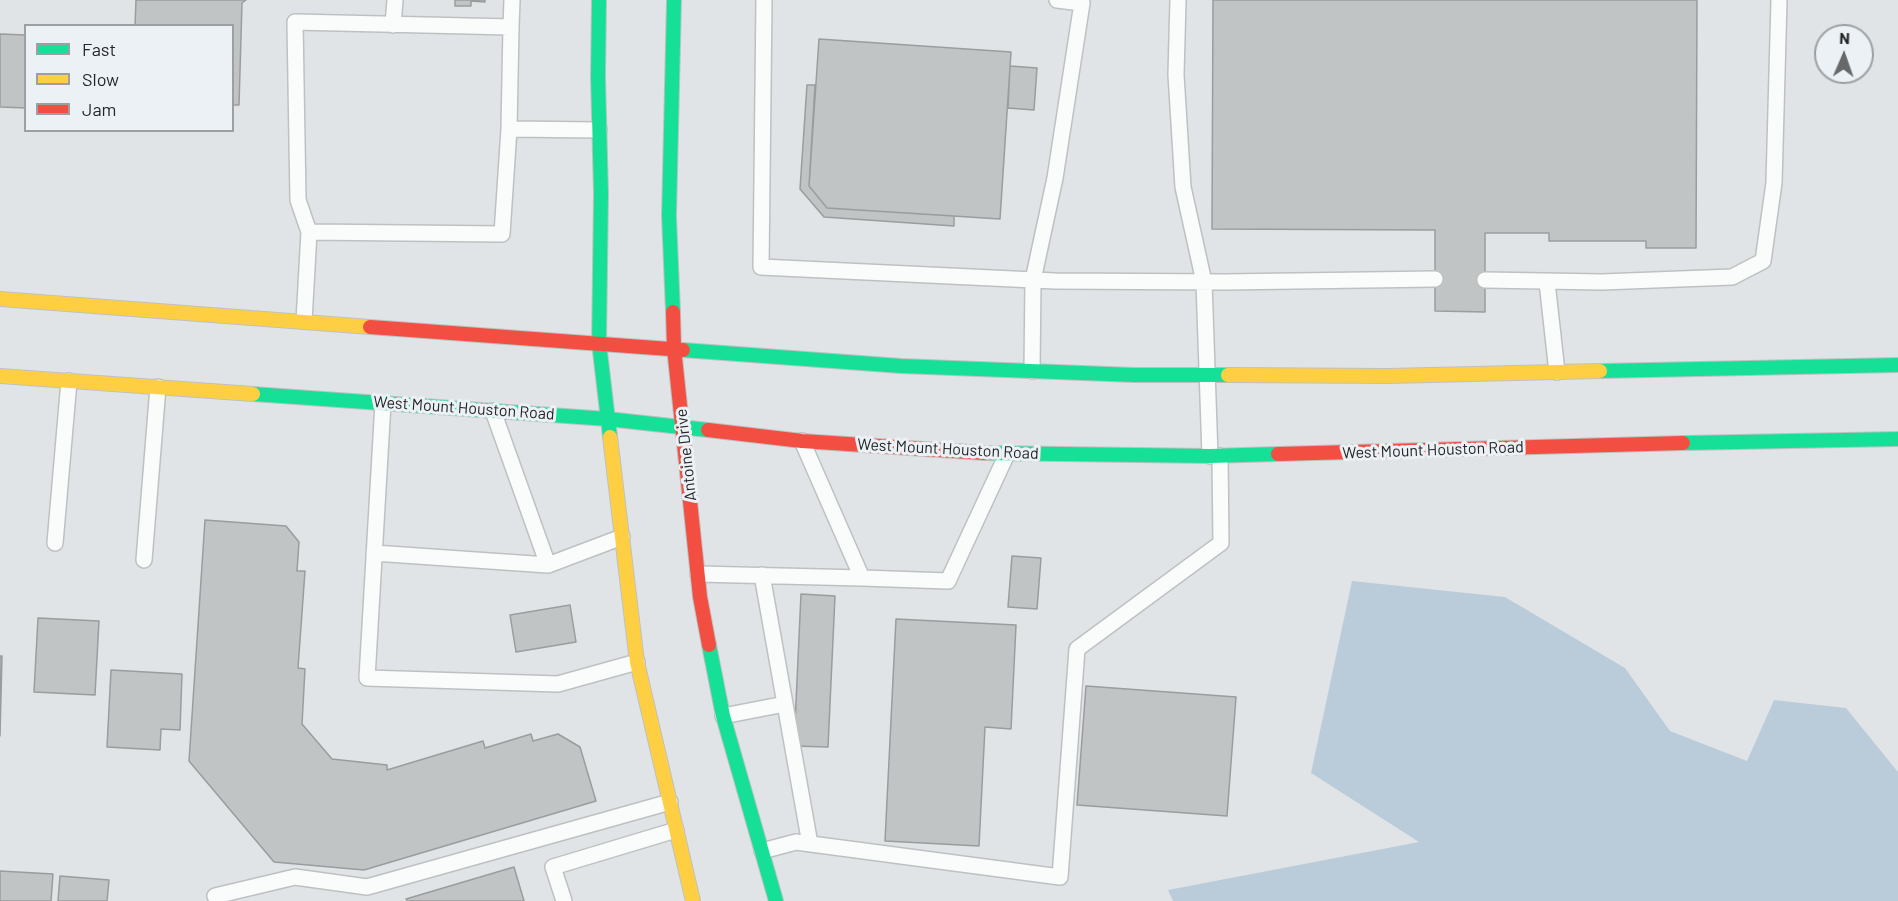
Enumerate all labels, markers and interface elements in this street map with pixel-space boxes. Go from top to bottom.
legend [24,24,234,132]
north arrow [1814,24,1874,84]
text: N [1839,28,1850,47]
text: Fast [82,38,116,60]
text: Slow [82,68,119,90]
text: Jam [82,98,116,120]
street label: West Mount Houston Road [373,392,555,424]
street label: Antoine Drive [672,408,700,502]
street label: West Mount Houston Road [857,435,1039,463]
street label: West Mount Houston Road [1342,437,1524,463]

